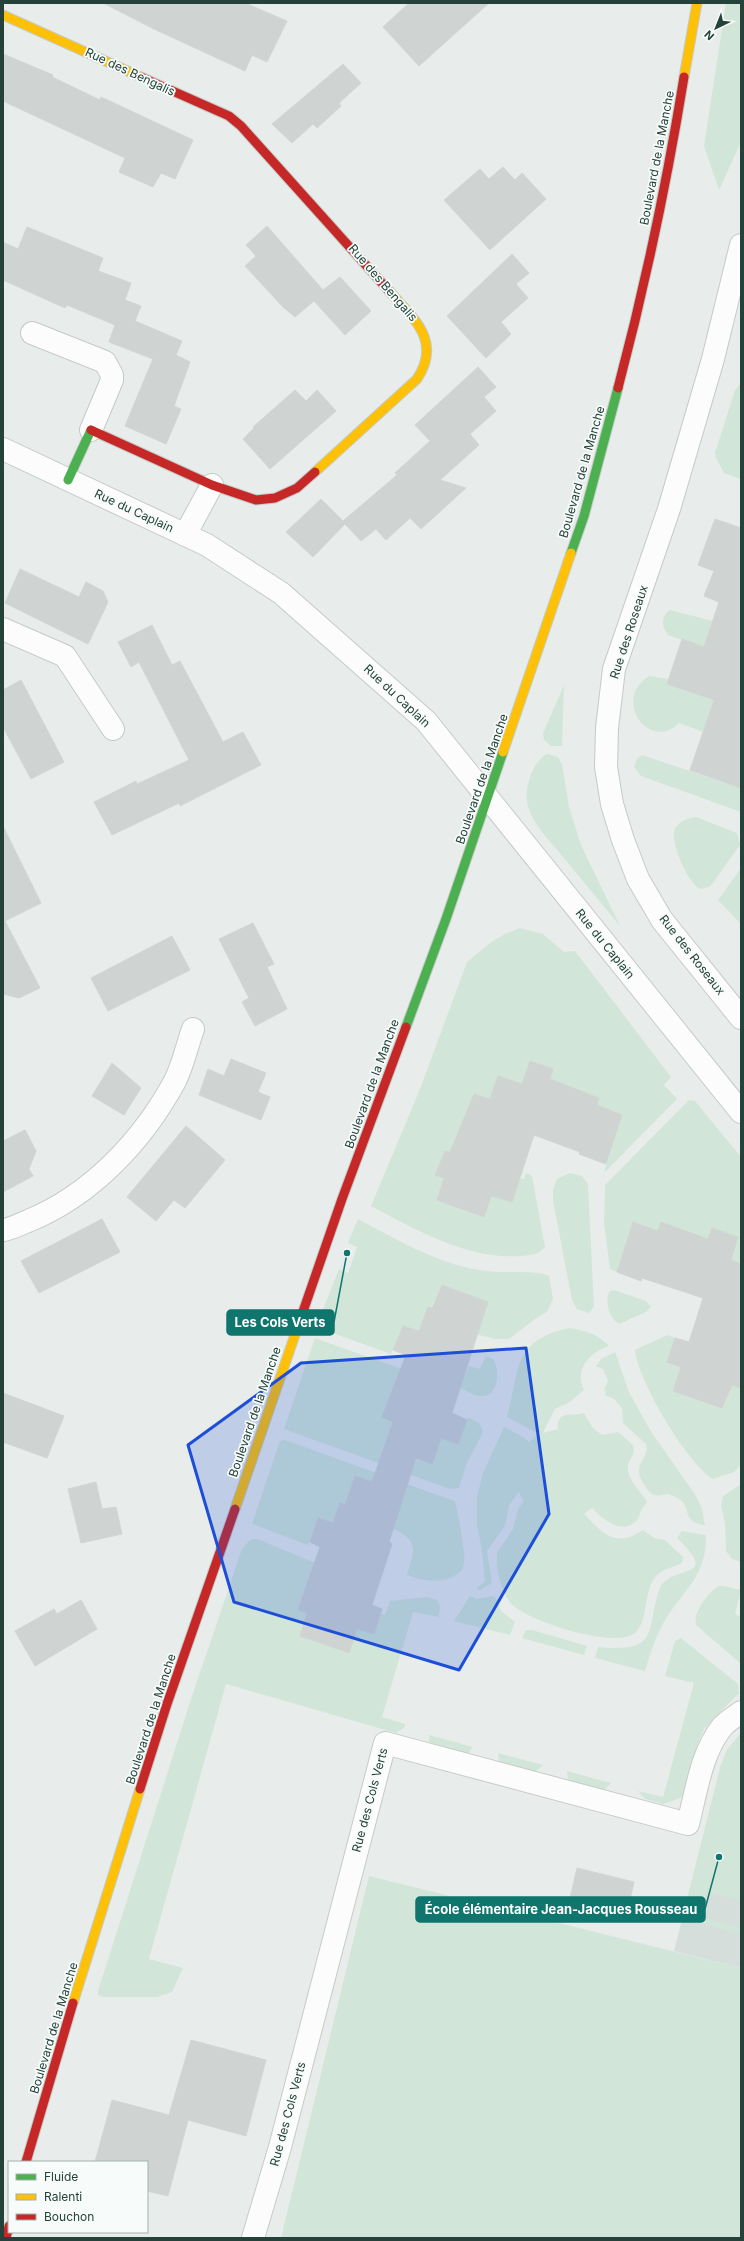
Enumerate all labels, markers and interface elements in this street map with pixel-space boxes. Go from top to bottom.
north arrow [696,8,736,48]
text: N [701,27,717,43]
street label: Rue des Bengalis [83,44,178,99]
street label: Boulevard de la Manche [636,89,677,226]
street label: Rue des Bengalis [346,241,421,324]
street label: Boulevard de la Manche [555,404,608,540]
street label: Rue du Caplain [92,486,176,535]
street label: Rue des Roseaux [606,583,651,681]
street label: Rue du Caplain [361,661,434,730]
street label: Boulevard de la Manche [452,712,511,846]
street label: Rue du Caplain [573,906,638,982]
street label: Rue des Roseaux [656,912,729,998]
street label: Boulevard de la Manche [341,1017,402,1151]
callout: Les Cols Verts [227,1310,334,1335]
text: Les Cols Verts [234,1314,326,1330]
street label: Boulevard de la Manche [225,1345,284,1479]
street label: Boulevard de la Manche [122,1652,179,1786]
street label: Rue des Cols Verts [348,1746,391,1854]
callout: École élémentaire Jean-Jacques Rousseau [416,1897,705,1922]
text: École élémentaire Jean-Jacques Rousseau [425,1901,697,1917]
street label: Boulevard de la Manche [26,1960,81,2095]
street label: Rue des Cols Verts [266,2060,309,2168]
legend [8,2161,148,2233]
text: Fluide [44,2169,78,2184]
text: Ralenti [44,2189,82,2204]
text: Bouchon [44,2209,94,2224]

